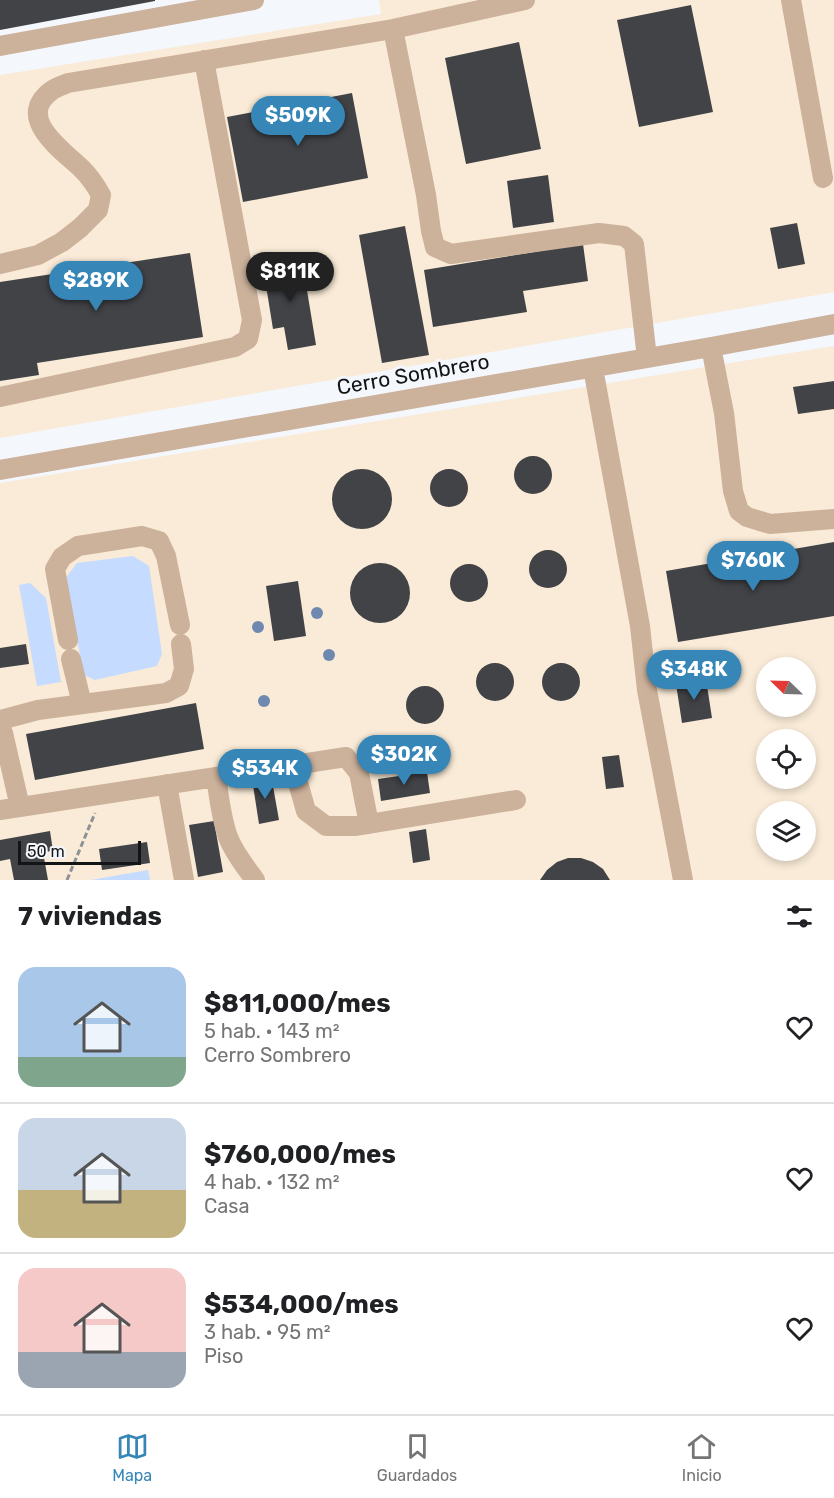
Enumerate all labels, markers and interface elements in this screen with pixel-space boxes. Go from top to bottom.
pin: $509K [256,96,340,147]
text: $509K [265,103,331,127]
pin: $811K [248,252,332,303]
text: $811K [260,259,320,283]
pin: $289K [54,261,138,312]
text: $289K [63,268,129,292]
street label: Cerro Sombrero [335,348,491,400]
pin: $760K [711,541,795,592]
text: $760K [721,548,785,572]
pin: $348K [652,650,736,701]
text: $348K [661,657,728,681]
north arrow [756,657,816,717]
map controls [756,657,816,861]
button: locate [756,729,816,789]
pin: $302K [362,735,446,786]
text: $302K [371,742,437,766]
pin: $534K [223,749,307,800]
text: $534K [232,756,298,780]
button: layers [756,801,816,861]
scale bar [18,838,141,866]
text: 50 m [27,842,65,861]
icon: filters [783,900,816,933]
text: 7 viviendas [18,901,162,932]
text: $811,000/mes [204,988,391,1019]
icon: home [66,991,138,1063]
icon: heart [783,1011,816,1044]
text: 5 hab. · 143 m² [204,1019,340,1043]
text: Cerro Sombrero [204,1043,351,1067]
text: $760,000/mes [204,1139,396,1170]
icon: home [66,1142,138,1214]
icon: heart [783,1162,816,1195]
text: 4 hab. · 132 m² [204,1170,340,1194]
text: Casa [204,1194,250,1218]
text: $534,000/mes [204,1289,399,1320]
icon: home [66,1292,138,1364]
icon: heart [783,1312,816,1345]
text: 3 hab. · 95 m² [204,1320,331,1344]
text: Piso [204,1344,243,1368]
tab: Mapa [112,1430,152,1485]
tab: Guardados [377,1430,457,1485]
tab: Inicio [682,1430,722,1485]

